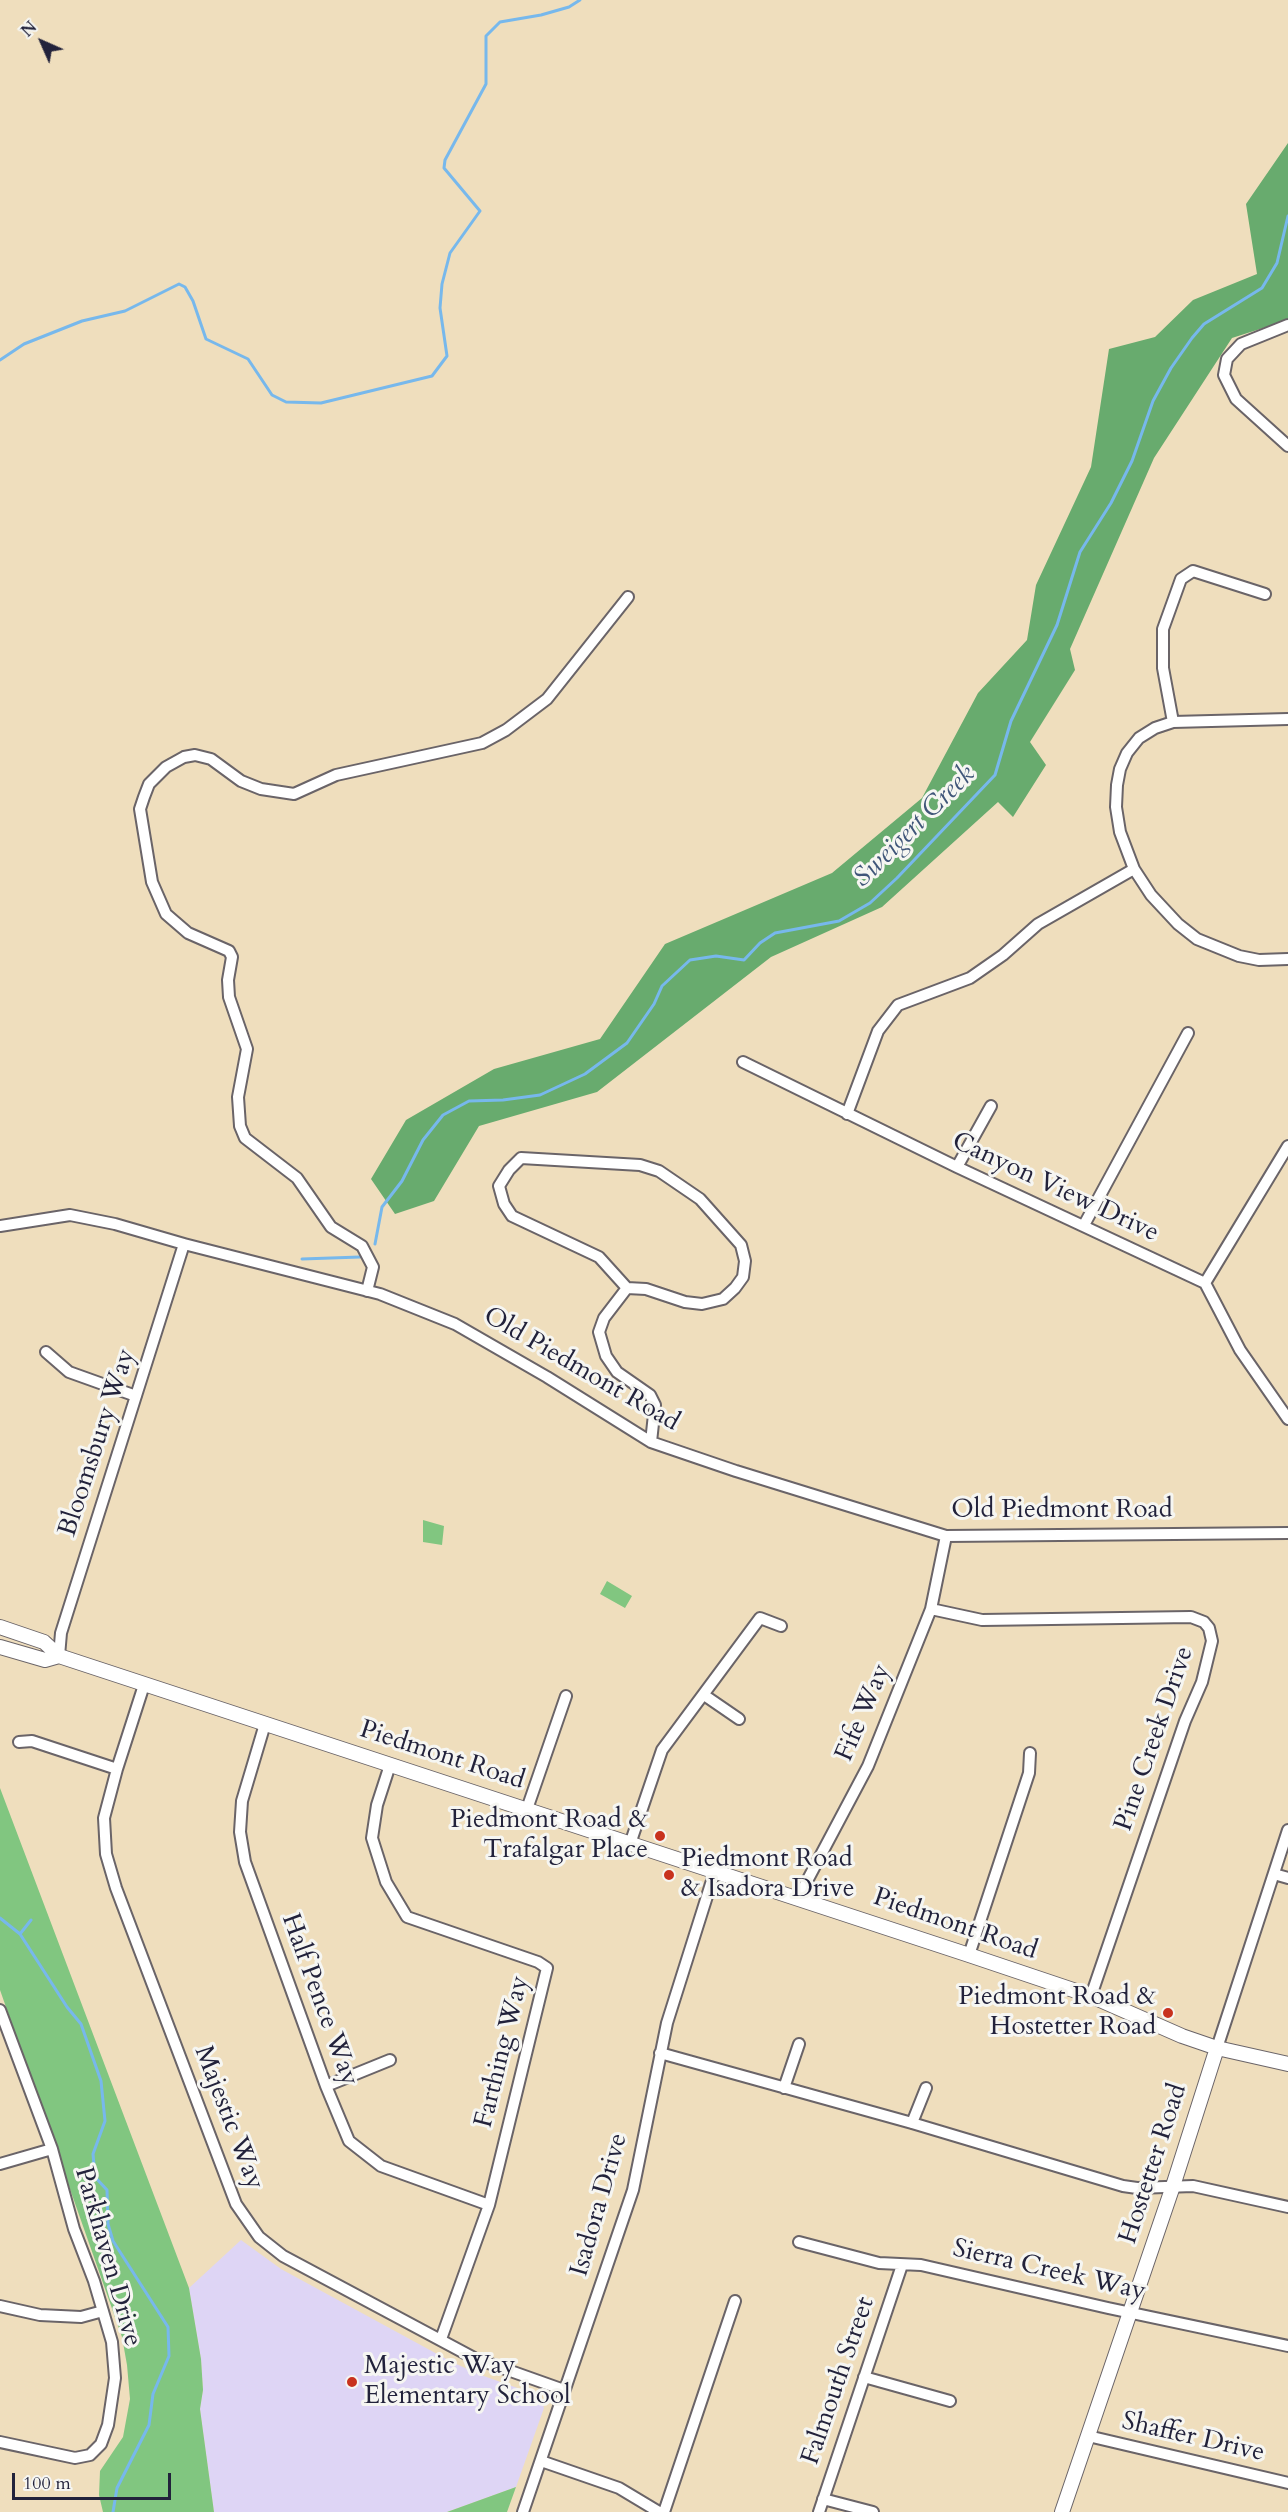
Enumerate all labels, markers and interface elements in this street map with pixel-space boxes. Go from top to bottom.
north arrow [12,12,72,72]
text: N [17,17,42,42]
water label: Sweigert Creek [847,759,983,895]
street label: Canyon View Drive [947,1126,1163,1250]
street label: Old Piedmont Road [477,1301,685,1439]
street label: Bloomsbury Way [53,1345,143,1541]
street label: Old Piedmont Road [951,1495,1173,1527]
street label: Pine Creek Drive [1109,1643,1201,1835]
street label: Fife Way [830,1660,898,1766]
street label: Piedmont Road [356,1715,528,1797]
place label: Piedmont Road & Trafalgar Place [450,1805,648,1866]
marker: Piedmont Road & Trafalgar Place [653,1829,667,1843]
place label: Piedmont Road & Isadora Drive [681,1844,855,1906]
marker: Piedmont Road & Isadora Drive [662,1868,676,1882]
street label: Piedmont Road [869,1882,1041,1968]
street label: Half Pence Way [273,1910,365,2090]
street label: Farthing Way [469,1973,537,2131]
place label: Piedmont Road & Hostetter Road [958,1982,1156,2044]
marker: Piedmont Road & Hostetter Road [1161,2006,1175,2020]
street label: Majestic Way [186,2042,270,2194]
street label: Hostetter Road [1113,2080,1195,2248]
street label: Isadora Drive [565,2130,635,2280]
street label: Parkhaven Drive [66,2164,148,2350]
street label: Sierra Creek Way [950,2234,1148,2308]
street label: Falmouth Street [796,2293,882,2469]
place label: Majestic Way Elementary School [364,2351,571,2412]
marker: Majestic Way Elementary School [345,2375,359,2389]
street label: Shaffer Drive [1119,2406,1267,2470]
scale bar [15,2461,174,2499]
text: 100 m [23,2471,71,2496]

